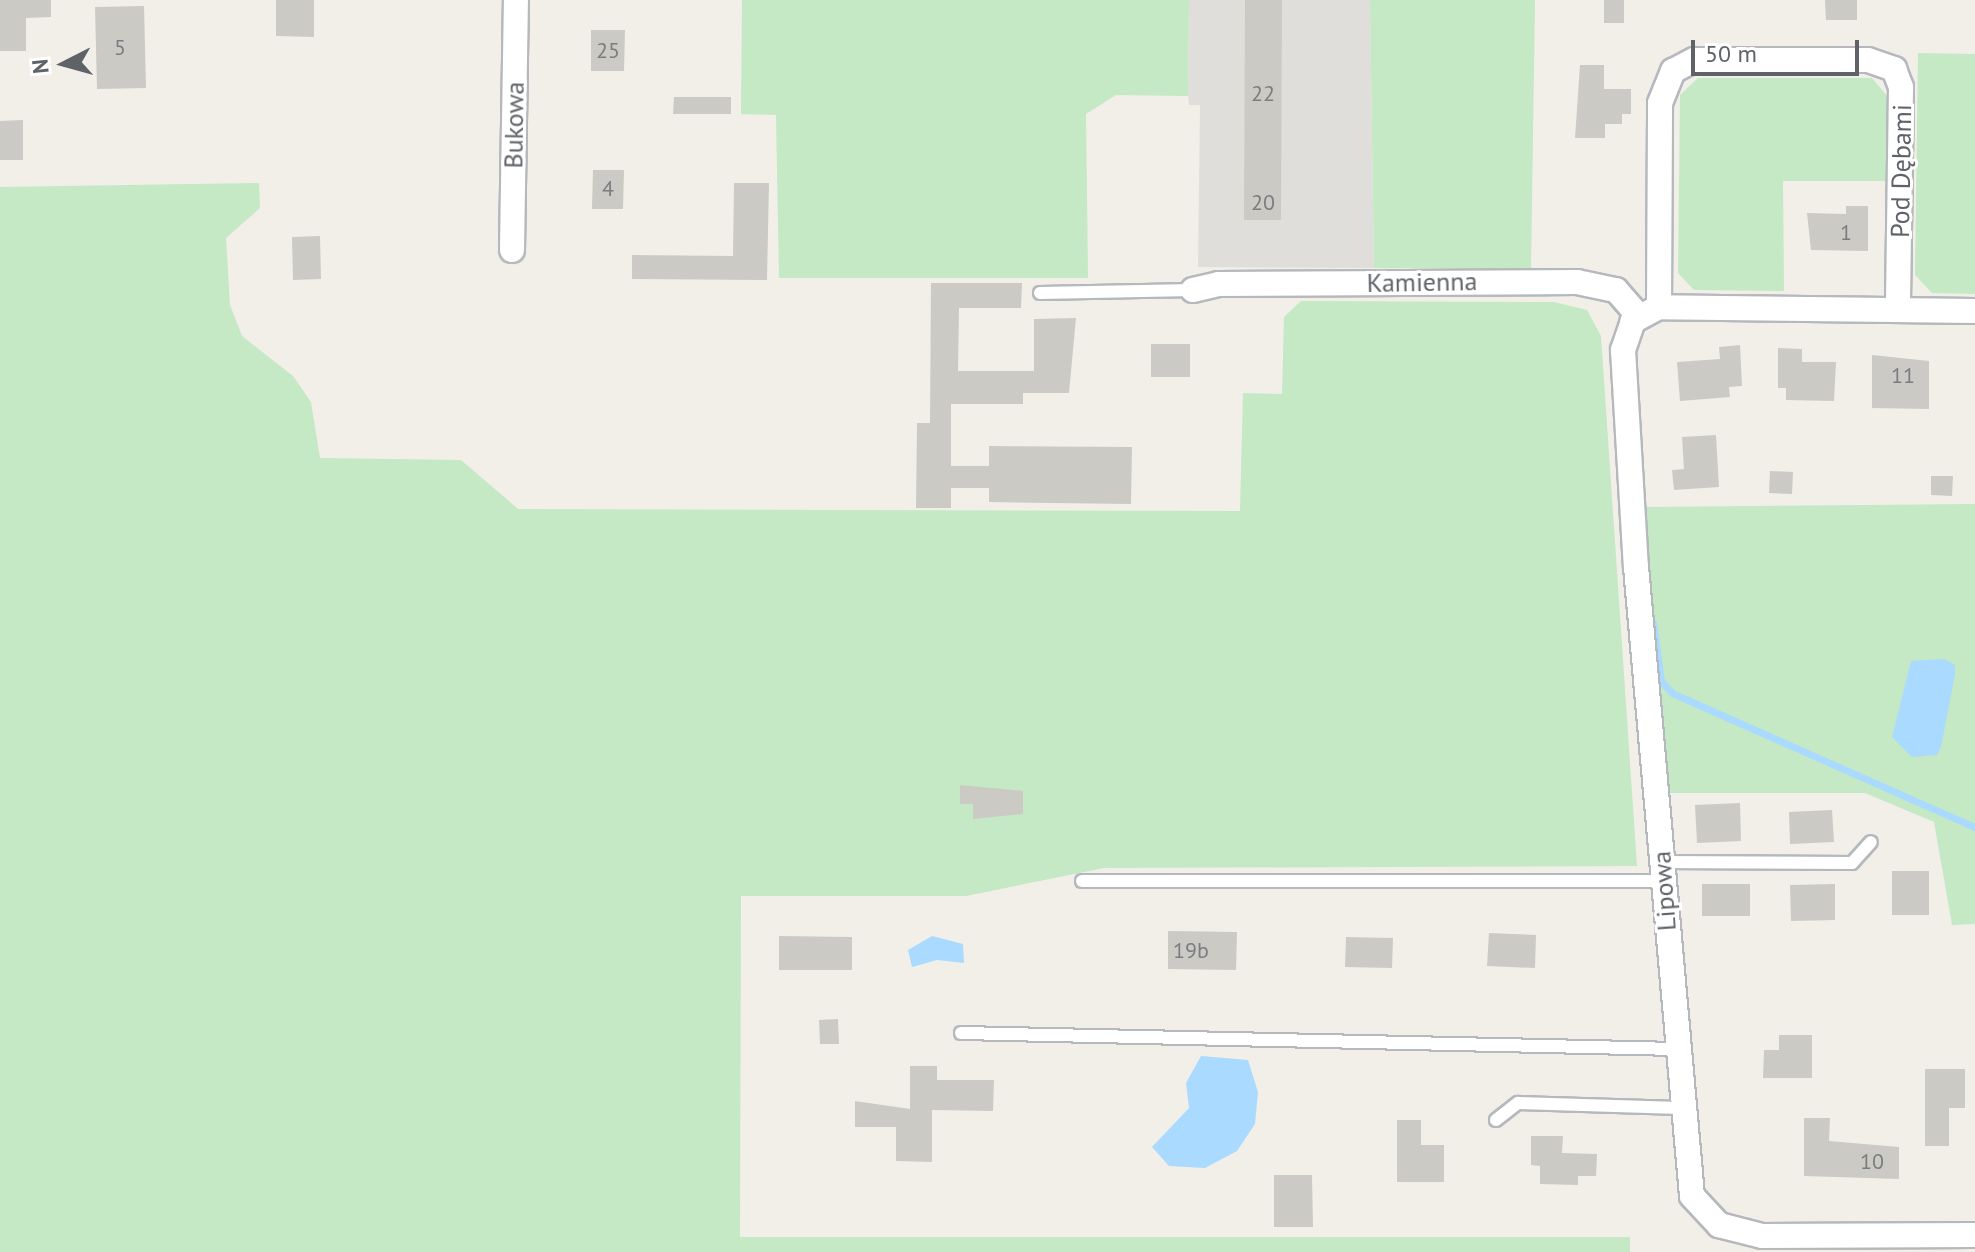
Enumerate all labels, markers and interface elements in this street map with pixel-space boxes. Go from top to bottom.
north arrow [24,24,104,104]
scale bar [1695,24,1863,74]
house number: 5 [114,35,126,61]
house number: 25 [596,38,620,64]
text: 50 m [1705,38,1757,69]
text: N [25,58,55,75]
street label: Bukowa [498,81,530,169]
house number: 22 [1251,81,1275,107]
street label: Pod Dębami [1884,104,1918,238]
house number: 4 [602,176,614,202]
house number: 20 [1251,190,1275,216]
house number: 1 [1840,220,1852,246]
street label: Kamienna [1366,265,1478,299]
house number: 11 [1891,363,1915,389]
street label: Lipowa [1646,850,1682,932]
house number: 19b [1173,938,1209,964]
house number: 10 [1860,1149,1884,1175]

